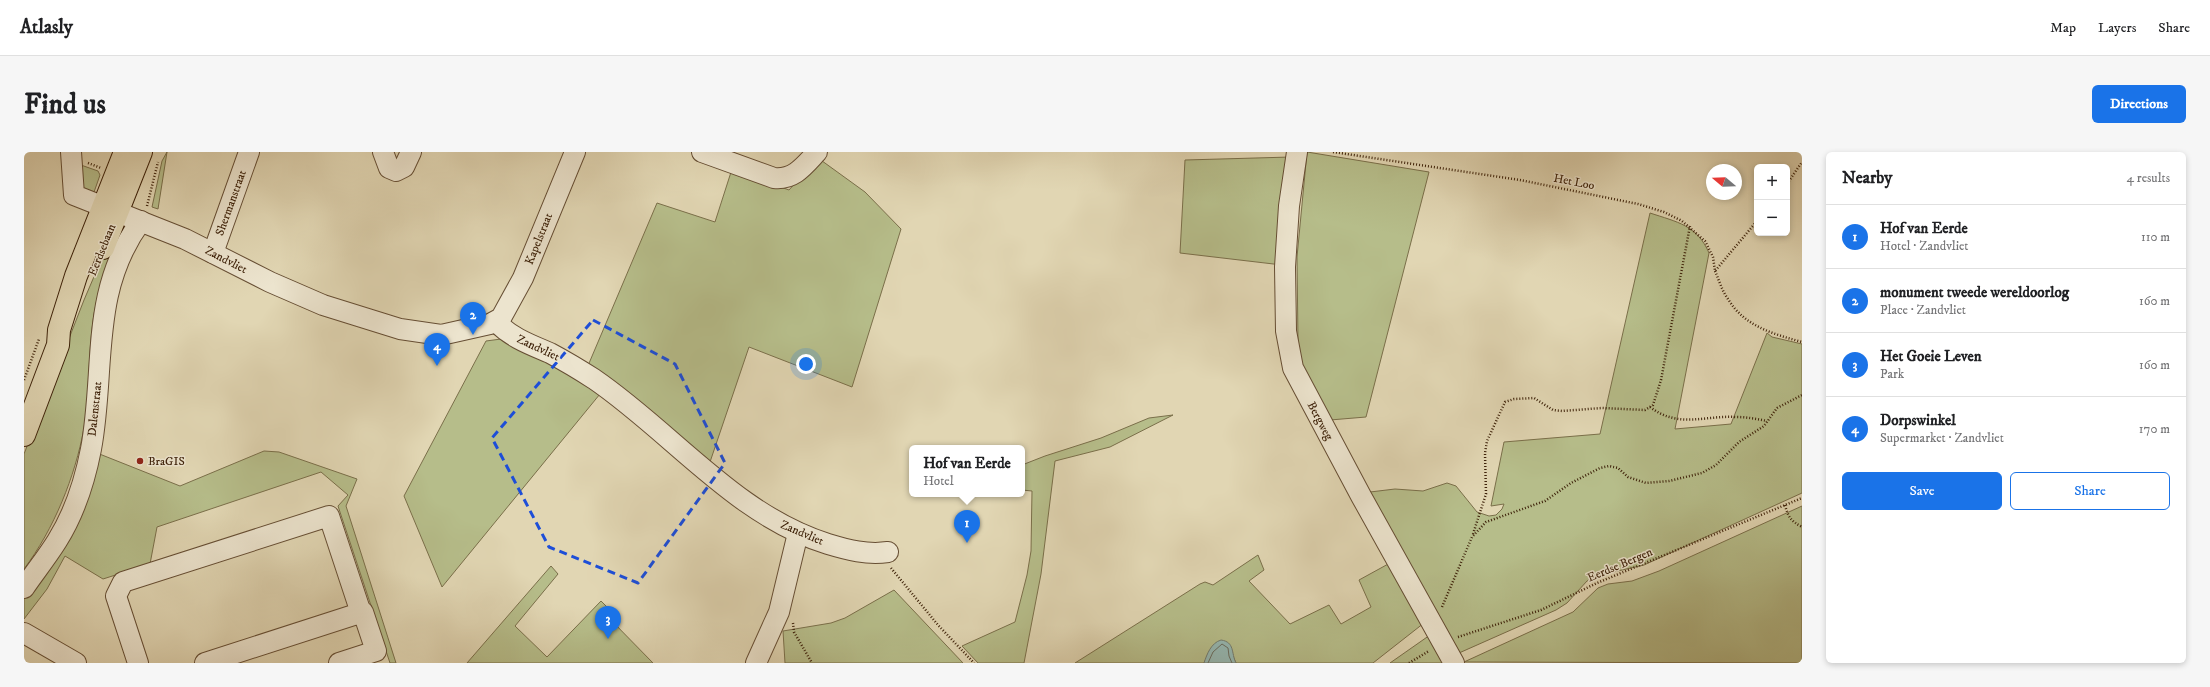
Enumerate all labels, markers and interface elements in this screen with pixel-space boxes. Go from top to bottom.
text: Atlasly [20,16,73,39]
text: Map [2050,19,2076,37]
text: Layers [2098,19,2136,37]
text: Share [2158,19,2190,37]
button: Directions [2092,85,2186,123]
text: Find us [24,87,106,122]
north arrow [1706,164,1742,200]
map controls [1754,164,1790,236]
button: + [1754,164,1790,200]
text: Nearby [1842,167,1892,189]
street label: Shermanstraat [212,168,250,238]
text: 4 results [2127,170,2170,186]
street label: Het Loo [1552,171,1596,193]
button: − [1754,200,1790,236]
street label: Kapelstraat [522,211,556,267]
text: Hof van Eerde [1880,219,1968,238]
street label: Eerdsebaan [85,221,120,278]
text: 1 [1853,229,1857,245]
text: 110 m [2141,229,2170,245]
text: Hotel · Zandvliet [1880,238,1969,254]
street label: Zandvliet [202,243,250,277]
text: monument tweede wereldoorlog [1880,283,2069,302]
text: 2 [1852,293,1858,309]
text: 160 m [2139,293,2170,309]
pin: 2 [460,302,486,335]
text: Place · Zandvliet [1880,302,1966,318]
street label: Zandvliet [514,332,562,364]
pin: 4 [424,333,450,366]
text: Het Goeie Leven [1880,347,1982,366]
your location [796,354,816,374]
text: 3 [1853,357,1857,373]
text: 160 m [2139,357,2170,373]
text: Park [1880,366,1904,382]
street label: Dalenstraat [85,381,105,437]
street label: Bergweg [1304,399,1336,443]
text: Dorpswinkel [1880,411,1956,430]
text: 4 [1851,421,1859,437]
text: 170 m [2139,421,2170,437]
text: Supermarket · Zandvliet [1880,430,2004,446]
popup [909,445,1025,497]
place label: BraGIS [148,454,185,469]
text: Hof van Eerde [923,454,1011,473]
marker: BraGIS [135,456,145,466]
button: Save [1842,472,2002,510]
button: Share [2010,472,2170,510]
text: Hotel [923,473,954,489]
pin: 1 [954,510,980,543]
street label: Zandvliet [778,517,826,549]
street label: Eerdse Bergen [1585,544,1656,585]
pin: 3 [595,606,621,639]

